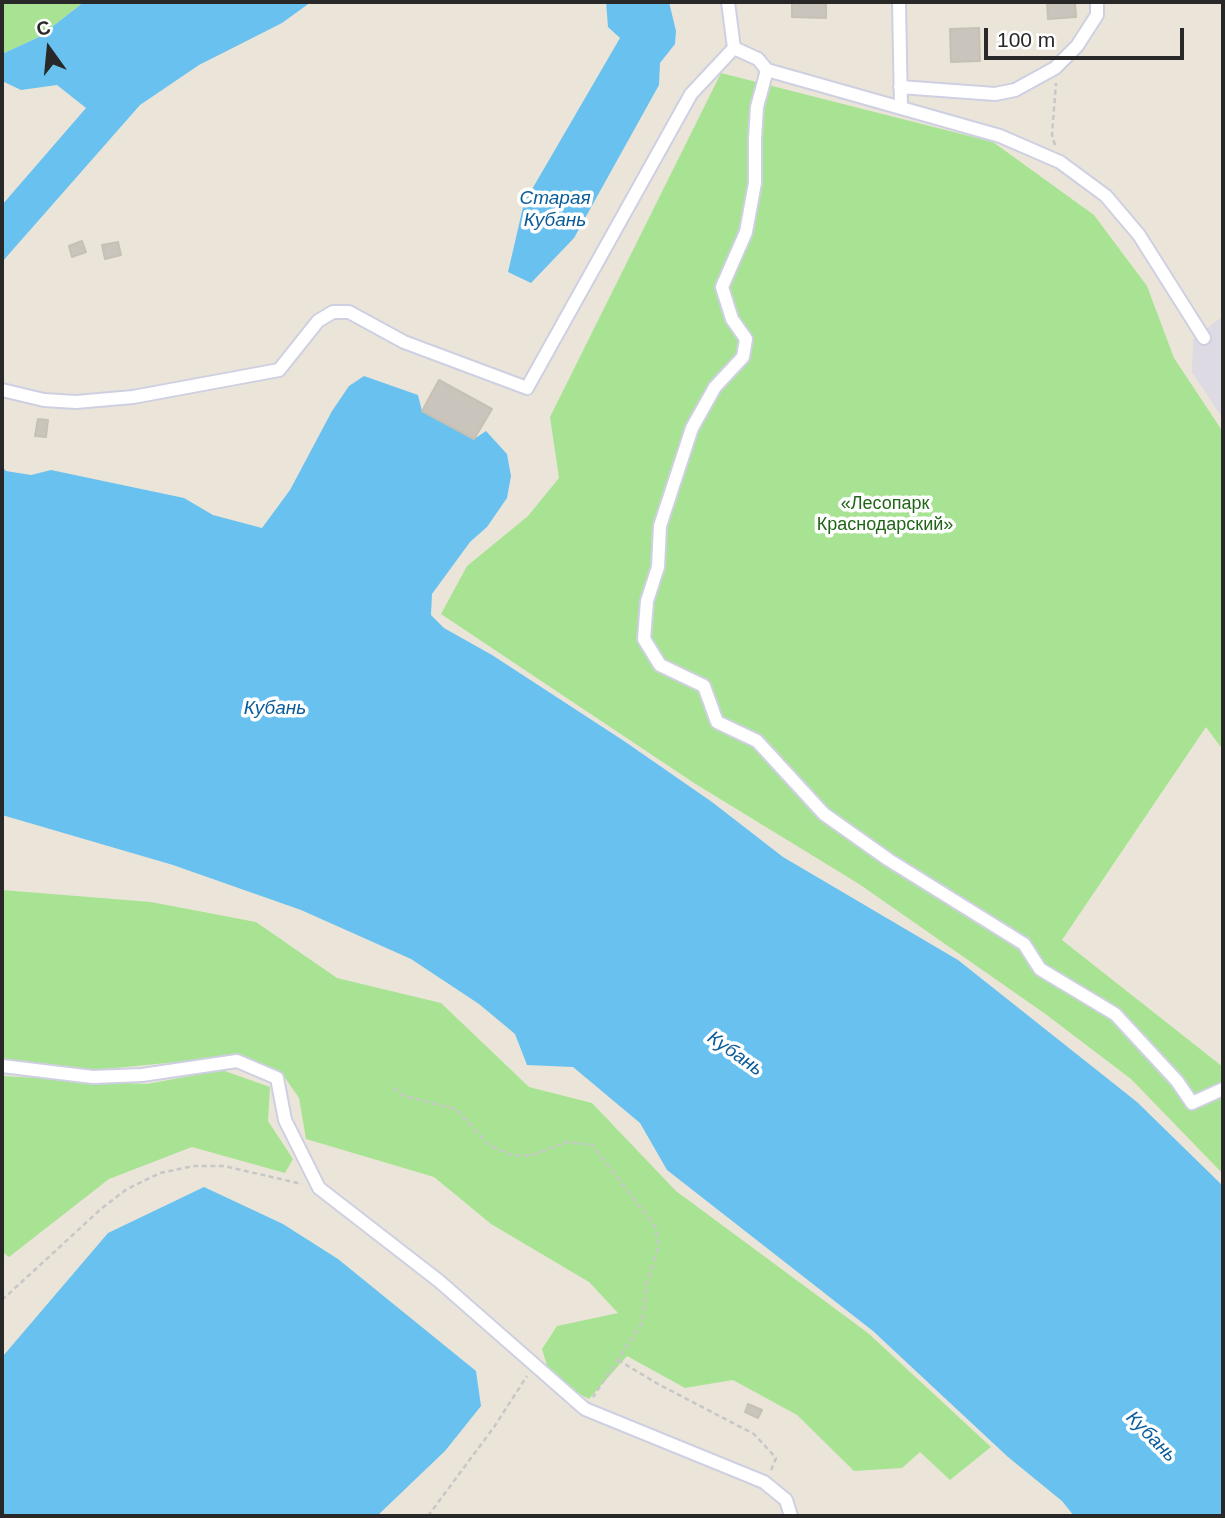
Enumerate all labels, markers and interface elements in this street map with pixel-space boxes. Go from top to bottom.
north arrow [14,14,84,84]
scale bar [987,14,1186,58]
text: С [34,16,53,40]
text: 100 m [997,28,1055,51]
water label: Старая Кубань [519,188,591,232]
park label: «Лесопарк Краснодарский» [817,493,953,536]
water label: Кубань [244,698,306,720]
water label: Кубань [703,1027,767,1081]
water label: Кубань [1121,1407,1181,1467]

